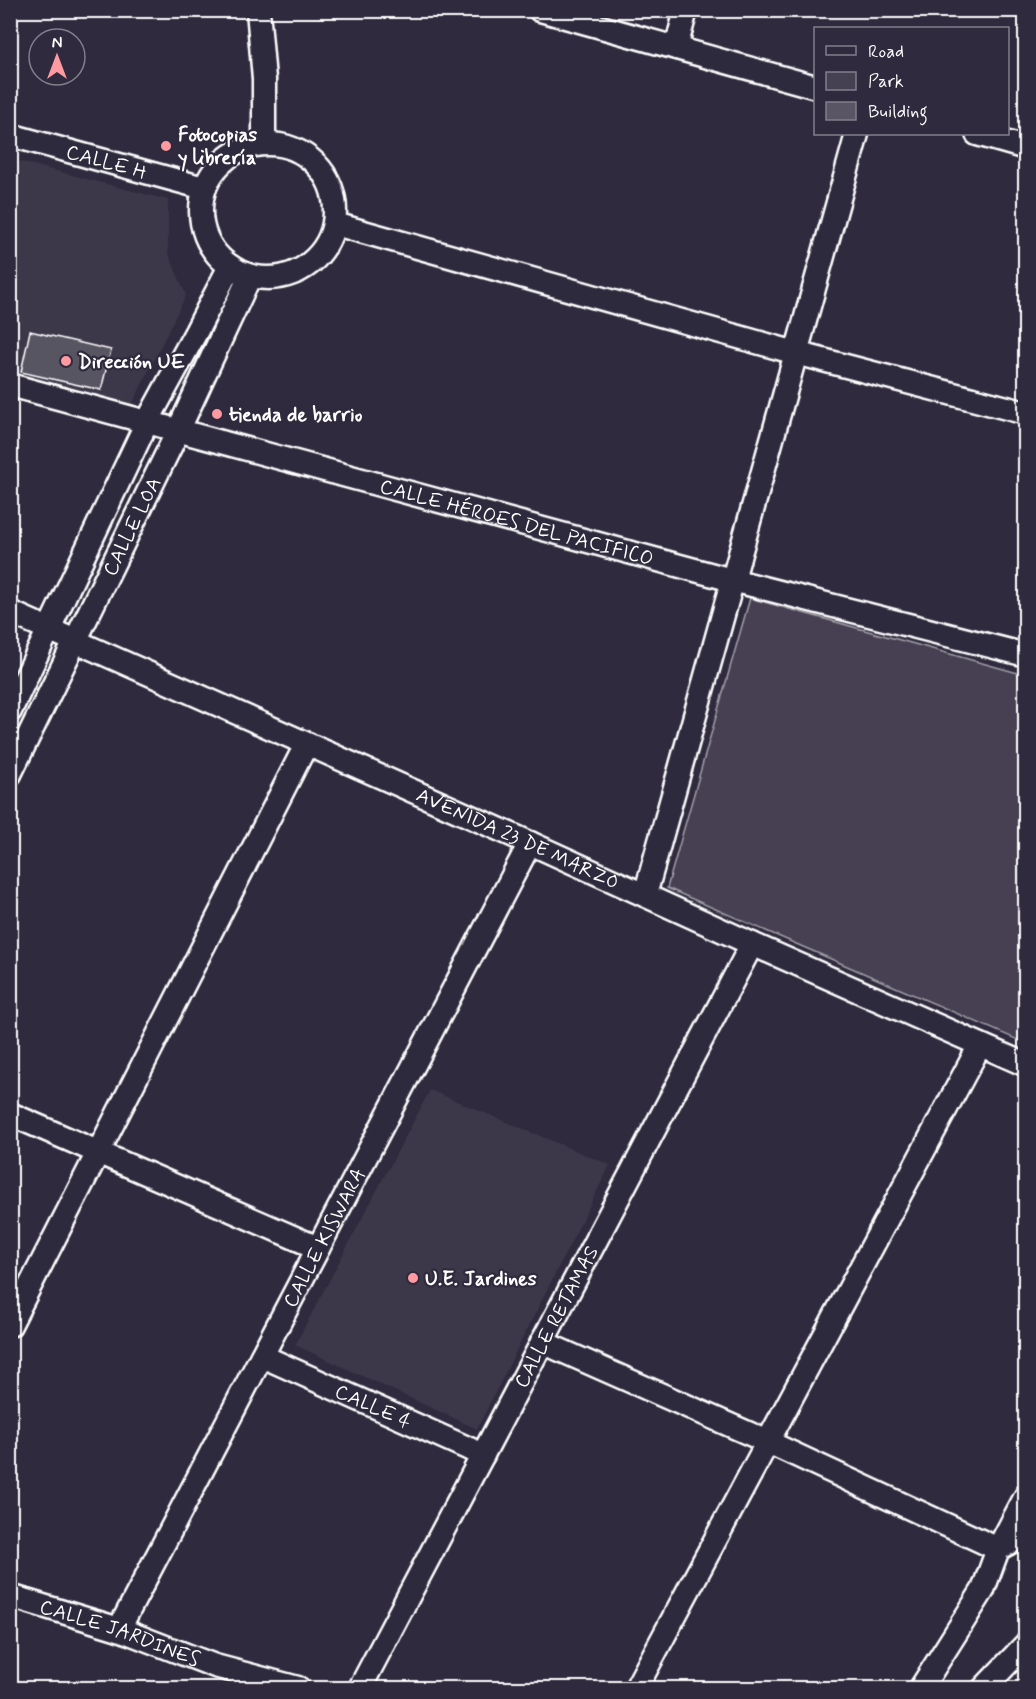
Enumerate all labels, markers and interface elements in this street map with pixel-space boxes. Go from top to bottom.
north arrow [27,27,87,87]
legend [814,27,1009,135]
text: N [52,33,62,54]
text: Road [868,40,904,64]
text: Park [868,70,904,94]
text: Building [868,100,928,126]
place label: Fotocopias y librería [178,122,257,172]
street label: CALLE H [63,139,149,187]
marker: Fotocopias y librería [159,139,173,153]
place label: Dirección UE [78,349,186,376]
marker: Dirección UE [59,354,73,368]
place label: tienda de barrio [229,402,363,429]
marker: tienda de barrio [210,407,224,421]
street label: CALLE LOA [97,473,168,581]
street label: CALLE HÉROES DEL PACIFICO [377,474,656,573]
street label: AVENIDA 23 DE MARZO [412,782,623,897]
street label: CALLE KISWARA [278,1164,373,1312]
street label: CALLE RETAMAS [508,1241,606,1393]
place label: U.E. Jardines [425,1266,537,1293]
marker: U.E. Jardines [406,1271,420,1285]
street label: CALLE 4 [330,1378,416,1436]
street label: CALLE JARDINES [36,1594,204,1674]

